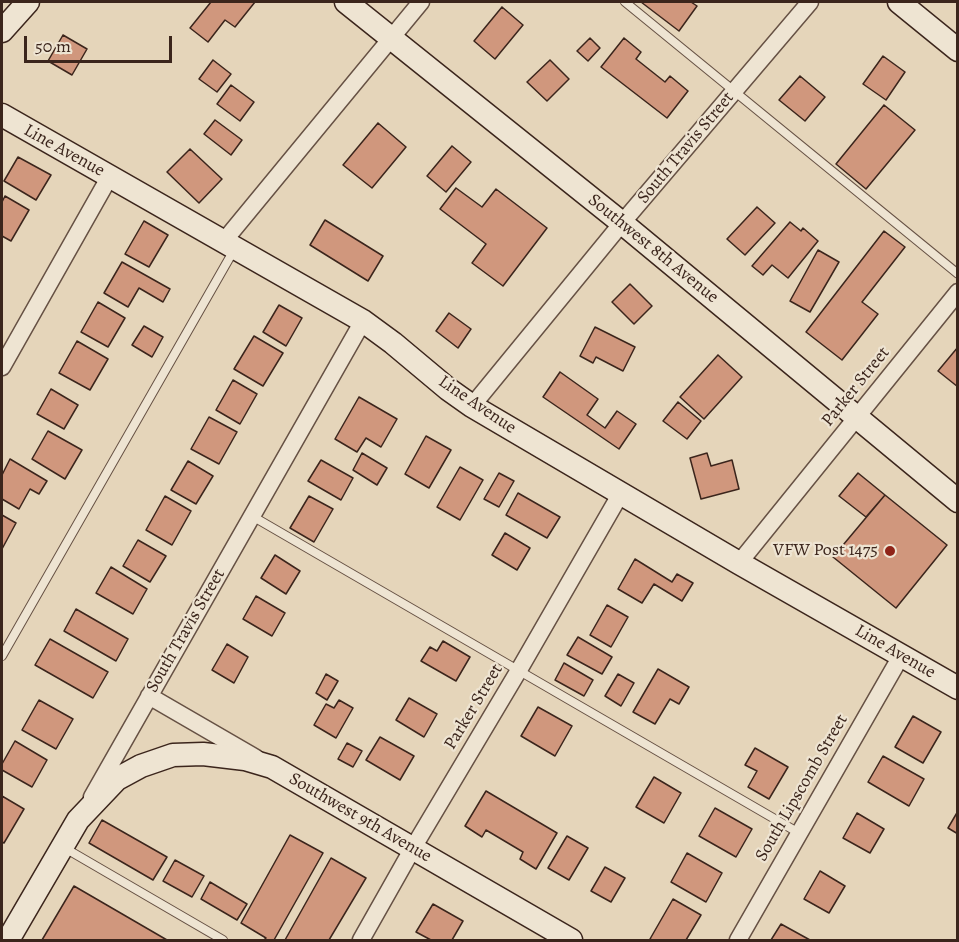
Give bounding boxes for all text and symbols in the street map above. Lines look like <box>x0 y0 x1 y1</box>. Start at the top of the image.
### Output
scale bar <box>27 24 176 62</box>
text: 50 m <box>35 34 71 58</box>
street label: South Travis Street <box>633 88 739 208</box>
street label: Line Avenue <box>20 120 108 182</box>
street label: Southwest 8th Avenue <box>583 190 723 308</box>
street label: Parker Street <box>817 343 895 431</box>
street label: Line Avenue <box>434 371 520 439</box>
place label: VFW Post 1475 <box>773 540 878 562</box>
marker: VFW Post 1475 <box>883 544 897 558</box>
street label: South Travis Street <box>142 565 230 697</box>
street label: Line Avenue <box>851 620 939 684</box>
street label: Parker Street <box>440 660 508 754</box>
street label: South Lipscomb Street <box>751 711 853 865</box>
street label: Southwest 9th Avenue <box>285 768 435 868</box>

